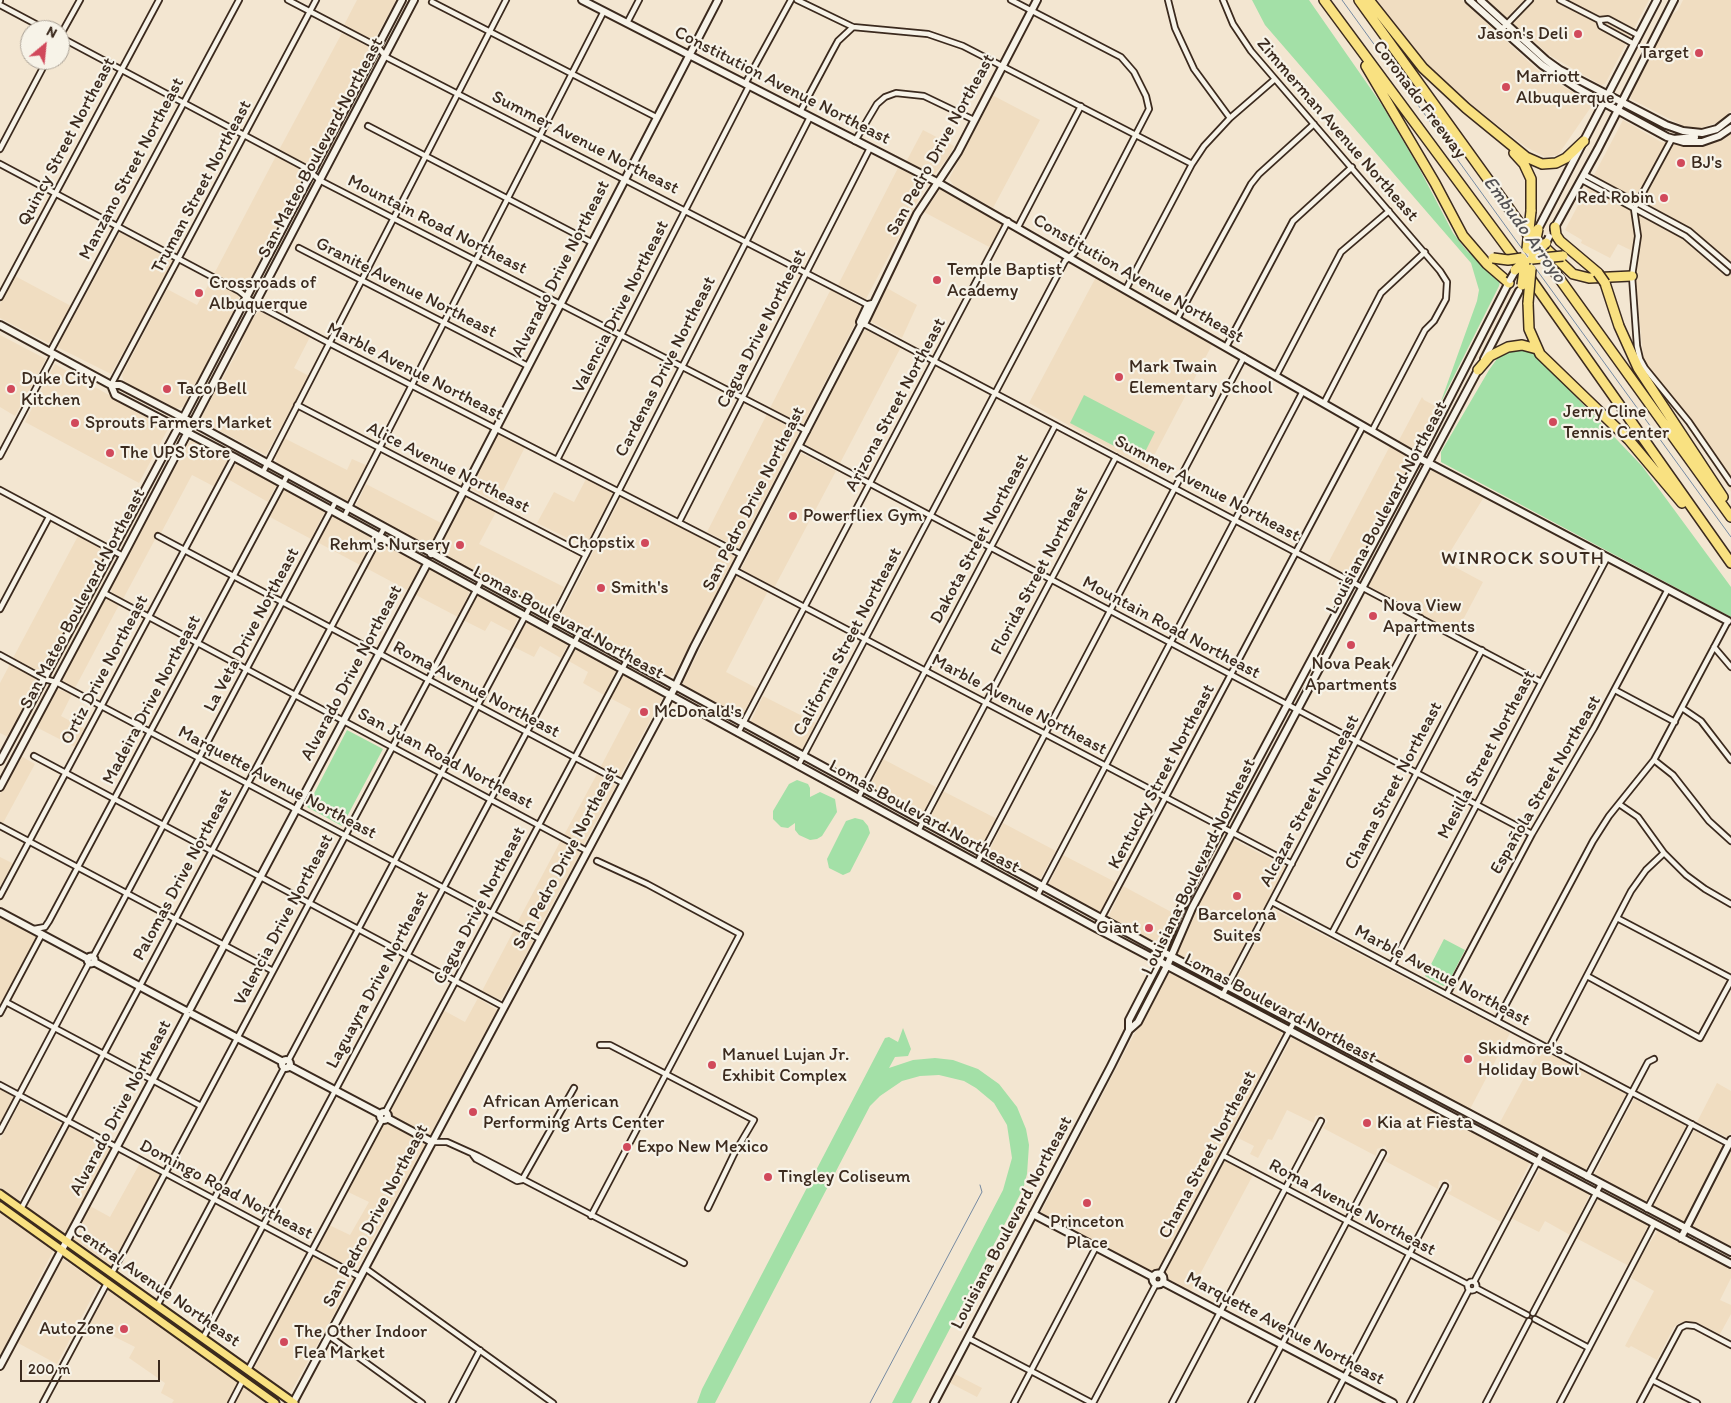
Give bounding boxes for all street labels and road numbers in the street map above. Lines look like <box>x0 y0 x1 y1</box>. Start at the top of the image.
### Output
street label: Constitution Avenue Northeast <box>670 22 894 150</box>
street label: San Mateo Boulevard Northeast <box>254 34 388 262</box>
street label: Zimmerman Avenue Northeast <box>1251 34 1423 226</box>
street label: Coronado Freeway <box>1367 37 1471 163</box>
street label: San Pedro Drive Northeast <box>882 51 1000 239</box>
street label: Quincy Street Northeast <box>13 54 121 230</box>
street label: Manzano Street Northeast <box>75 74 189 264</box>
street label: Summer Avenue Northeast <box>488 86 682 200</box>
street label: Truman Street Northeast <box>147 97 257 277</box>
street label: Mountain Road Northeast <box>344 170 530 280</box>
street label: Alvarado Drive Northeast <box>507 177 615 361</box>
street label: Constitution Avenue Northeast <box>1029 210 1247 348</box>
street label: Valencia Drive Northeast <box>568 217 674 397</box>
street label: Granite Avenue Northeast <box>312 233 500 343</box>
street label: Cagua Drive Northeast <box>713 246 811 412</box>
street label: Cardenas Drive Northeast <box>611 273 721 461</box>
street label: Arizona Street Northeast <box>841 315 951 495</box>
street label: Marble Avenue Northeast <box>323 318 507 426</box>
street label: Louisiana Boulevard Northeast <box>1322 398 1452 618</box>
street label: San Pedro Drive Northeast <box>698 403 810 595</box>
street label: Alice Avenue Northeast <box>363 418 533 518</box>
street label: Summer Avenue Northeast <box>1110 431 1304 547</box>
street label: Dakota Street Northeast <box>926 451 1034 627</box>
street label: Florida Street Northeast <box>987 483 1093 659</box>
street label: San Mateo Boulevard Northeast <box>16 485 150 713</box>
street label: La Veta Drive Northeast <box>200 544 304 716</box>
street label: California Street Northeast <box>789 544 907 740</box>
street label: Lomas Boulevard Northeast <box>469 561 667 685</box>
street label: Mountain Road Northeast <box>1078 572 1264 684</box>
street label: Alvarado Drive Northeast <box>297 582 407 764</box>
street label: Ortiz Drive Northeast <box>56 592 154 748</box>
street label: Madeira Drive Northeast <box>98 612 206 788</box>
street label: Roma Avenue Northeast <box>389 637 563 743</box>
street label: Marble Avenue Northeast <box>928 650 1110 760</box>
street label: Mesilla Street Northeast <box>1433 667 1541 843</box>
street label: Kentucky Street Northeast <box>1104 681 1220 873</box>
street label: Española Street Northeast <box>1486 692 1606 878</box>
street label: Chama Street Northeast <box>1341 698 1447 874</box>
street label: San Juan Road Northeast <box>354 704 536 814</box>
street label: Alcazar Street Northeast <box>1255 711 1365 891</box>
street label: Marquette Avenue Northeast <box>174 721 380 845</box>
street label: Lomas Boulevard Northeast <box>825 755 1023 879</box>
street label: Louisiana Boulevard Northeast <box>1137 755 1261 979</box>
street label: San Pedro Drive Northeast <box>509 763 623 953</box>
street label: Palomas Drive Northeast <box>129 785 237 965</box>
street label: Cagua Drive Northeast <box>429 823 531 989</box>
street label: Valencia Drive Northeast <box>230 831 338 1009</box>
street label: Laguayra Drive Northeast <box>322 888 434 1072</box>
street label: Marble Avenue Northeast <box>1351 921 1533 1031</box>
street label: Lomas Boulevard Northeast <box>1180 949 1380 1069</box>
street label: Alvarado Drive Northeast <box>66 1017 176 1199</box>
street label: Chama Street Northeast <box>1155 1067 1261 1243</box>
street label: Louisiana Boulevard Northeast <box>947 1113 1077 1333</box>
street label: San Pedro Drive Northeast <box>319 1121 433 1311</box>
street label: Domingo Road Northeast <box>136 1135 316 1245</box>
street label: Roma Avenue Northeast <box>1265 1155 1439 1261</box>
street label: Central Avenue Northeast <box>68 1220 244 1352</box>
street label: Marquette Avenue Northeast <box>1182 1267 1388 1391</box>

